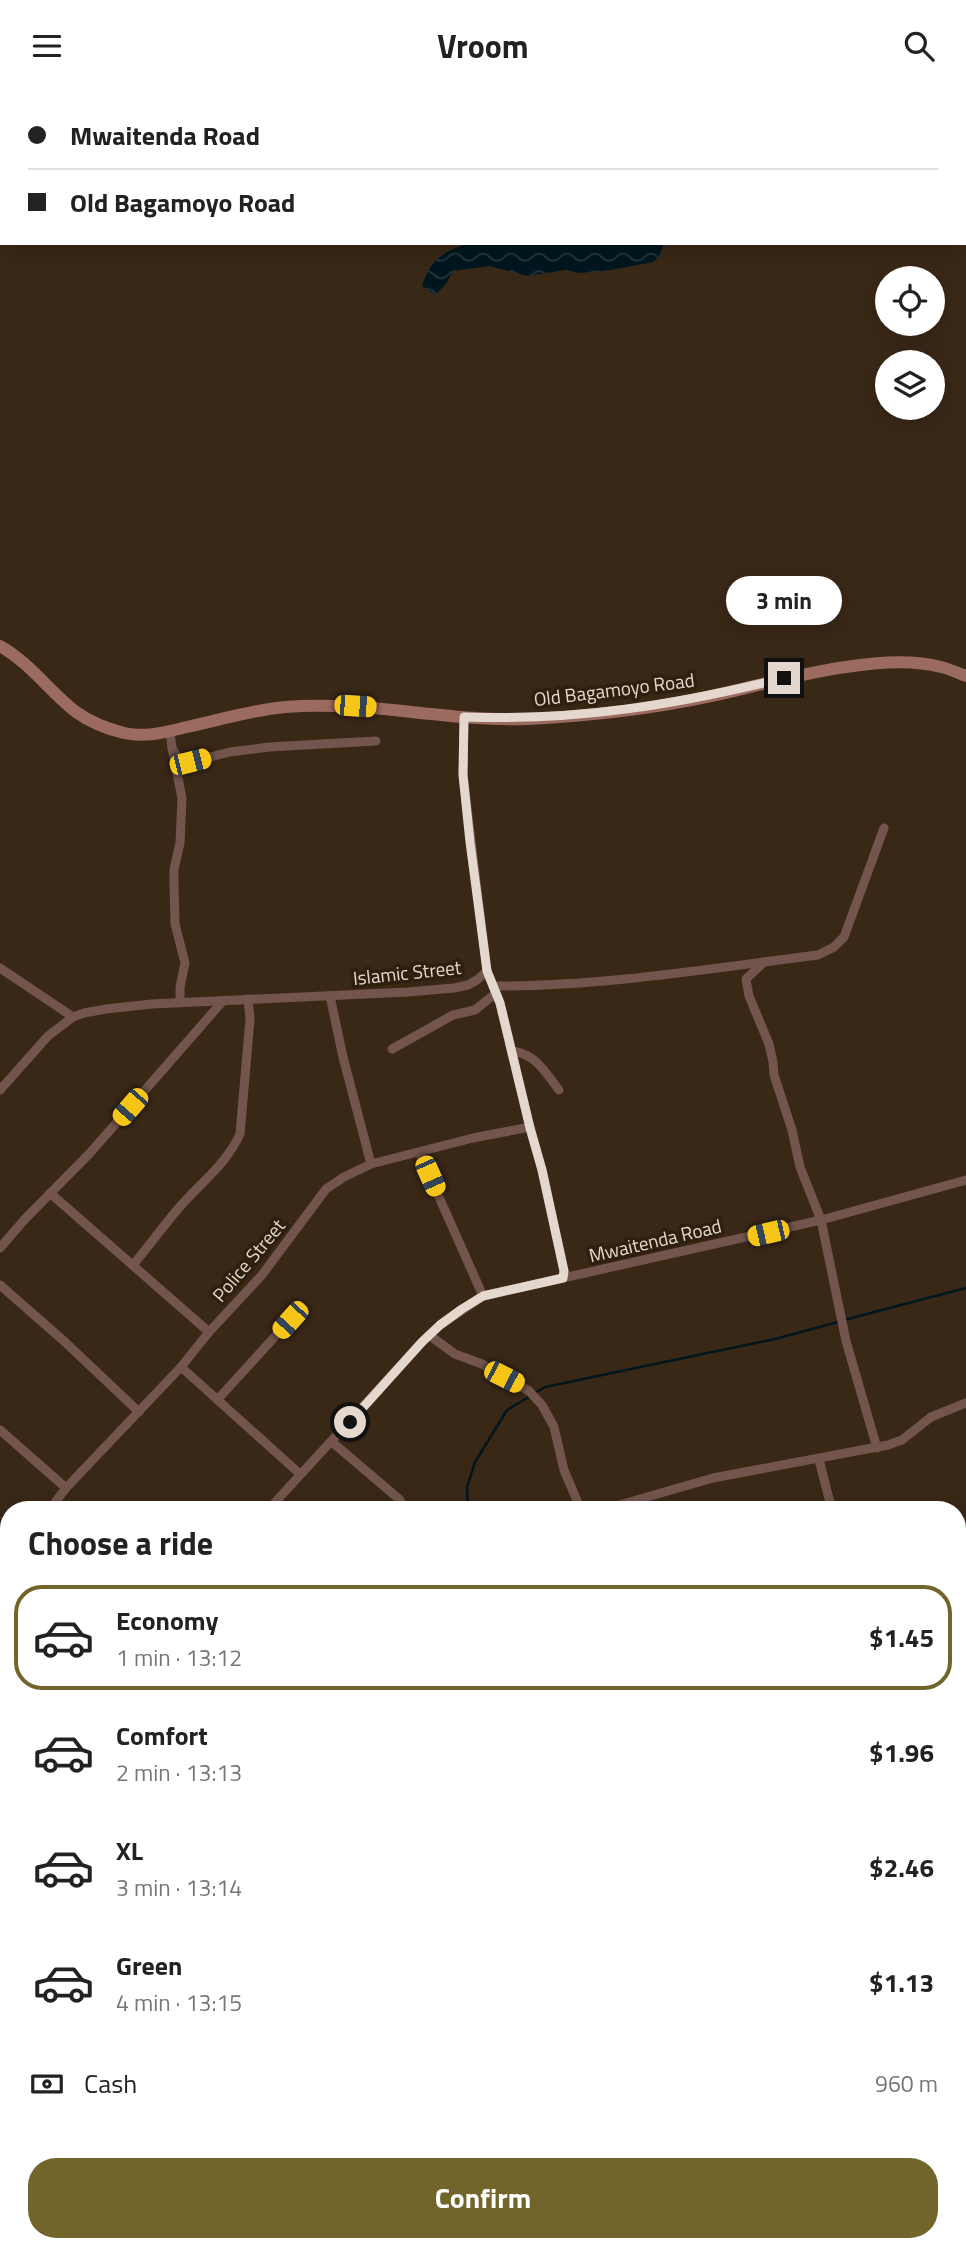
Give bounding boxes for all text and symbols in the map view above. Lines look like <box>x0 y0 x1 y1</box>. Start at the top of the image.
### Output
text: Vroom <box>437 22 529 70</box>
icon: menu <box>28 27 66 65</box>
icon: search <box>900 27 938 65</box>
text: Mwaitenda Road <box>70 116 260 155</box>
text: Old Bagamoyo Road <box>70 183 295 222</box>
map controls <box>875 266 945 420</box>
button: locate <box>875 266 945 336</box>
button: layers <box>875 350 945 420</box>
callout: 3 min <box>726 577 842 625</box>
text: 3 min <box>756 583 812 618</box>
route end <box>768 662 800 694</box>
street label: Old Bagamoyo Road <box>532 665 696 713</box>
car <box>334 694 377 718</box>
car <box>168 747 213 777</box>
street label: Islamic Street <box>351 952 463 992</box>
car <box>109 1084 152 1130</box>
car <box>412 1153 449 1199</box>
street label: Mwaitenda Road <box>586 1211 724 1269</box>
street label: Police Street <box>205 1212 292 1308</box>
car <box>746 1218 791 1248</box>
car <box>269 1297 312 1343</box>
car <box>481 1358 528 1396</box>
route start <box>334 1406 366 1438</box>
text: Choose a ride <box>28 1519 213 1567</box>
text: Economy <box>116 1601 218 1640</box>
icon: car <box>32 1606 95 1669</box>
text: $1.45 <box>869 1618 934 1657</box>
text: 1 min · 13:12 <box>116 1640 242 1675</box>
text: Comfort <box>116 1716 208 1755</box>
icon: car <box>32 1721 95 1784</box>
text: $1.96 <box>869 1733 934 1772</box>
text: 2 min · 13:13 <box>116 1755 242 1790</box>
text: XL <box>116 1831 143 1870</box>
icon: car <box>32 1836 95 1899</box>
text: $2.46 <box>869 1848 934 1887</box>
text: 3 min · 13:14 <box>116 1870 242 1905</box>
text: Green <box>116 1946 182 1985</box>
icon: car <box>32 1951 95 2014</box>
text: $1.13 <box>869 1963 934 2002</box>
text: 4 min · 13:15 <box>116 1985 242 2020</box>
text: Cash <box>84 2064 137 2103</box>
icon: cash <box>28 2065 66 2103</box>
text: 960 m <box>875 2066 938 2101</box>
button: Confirm <box>28 2158 938 2238</box>

